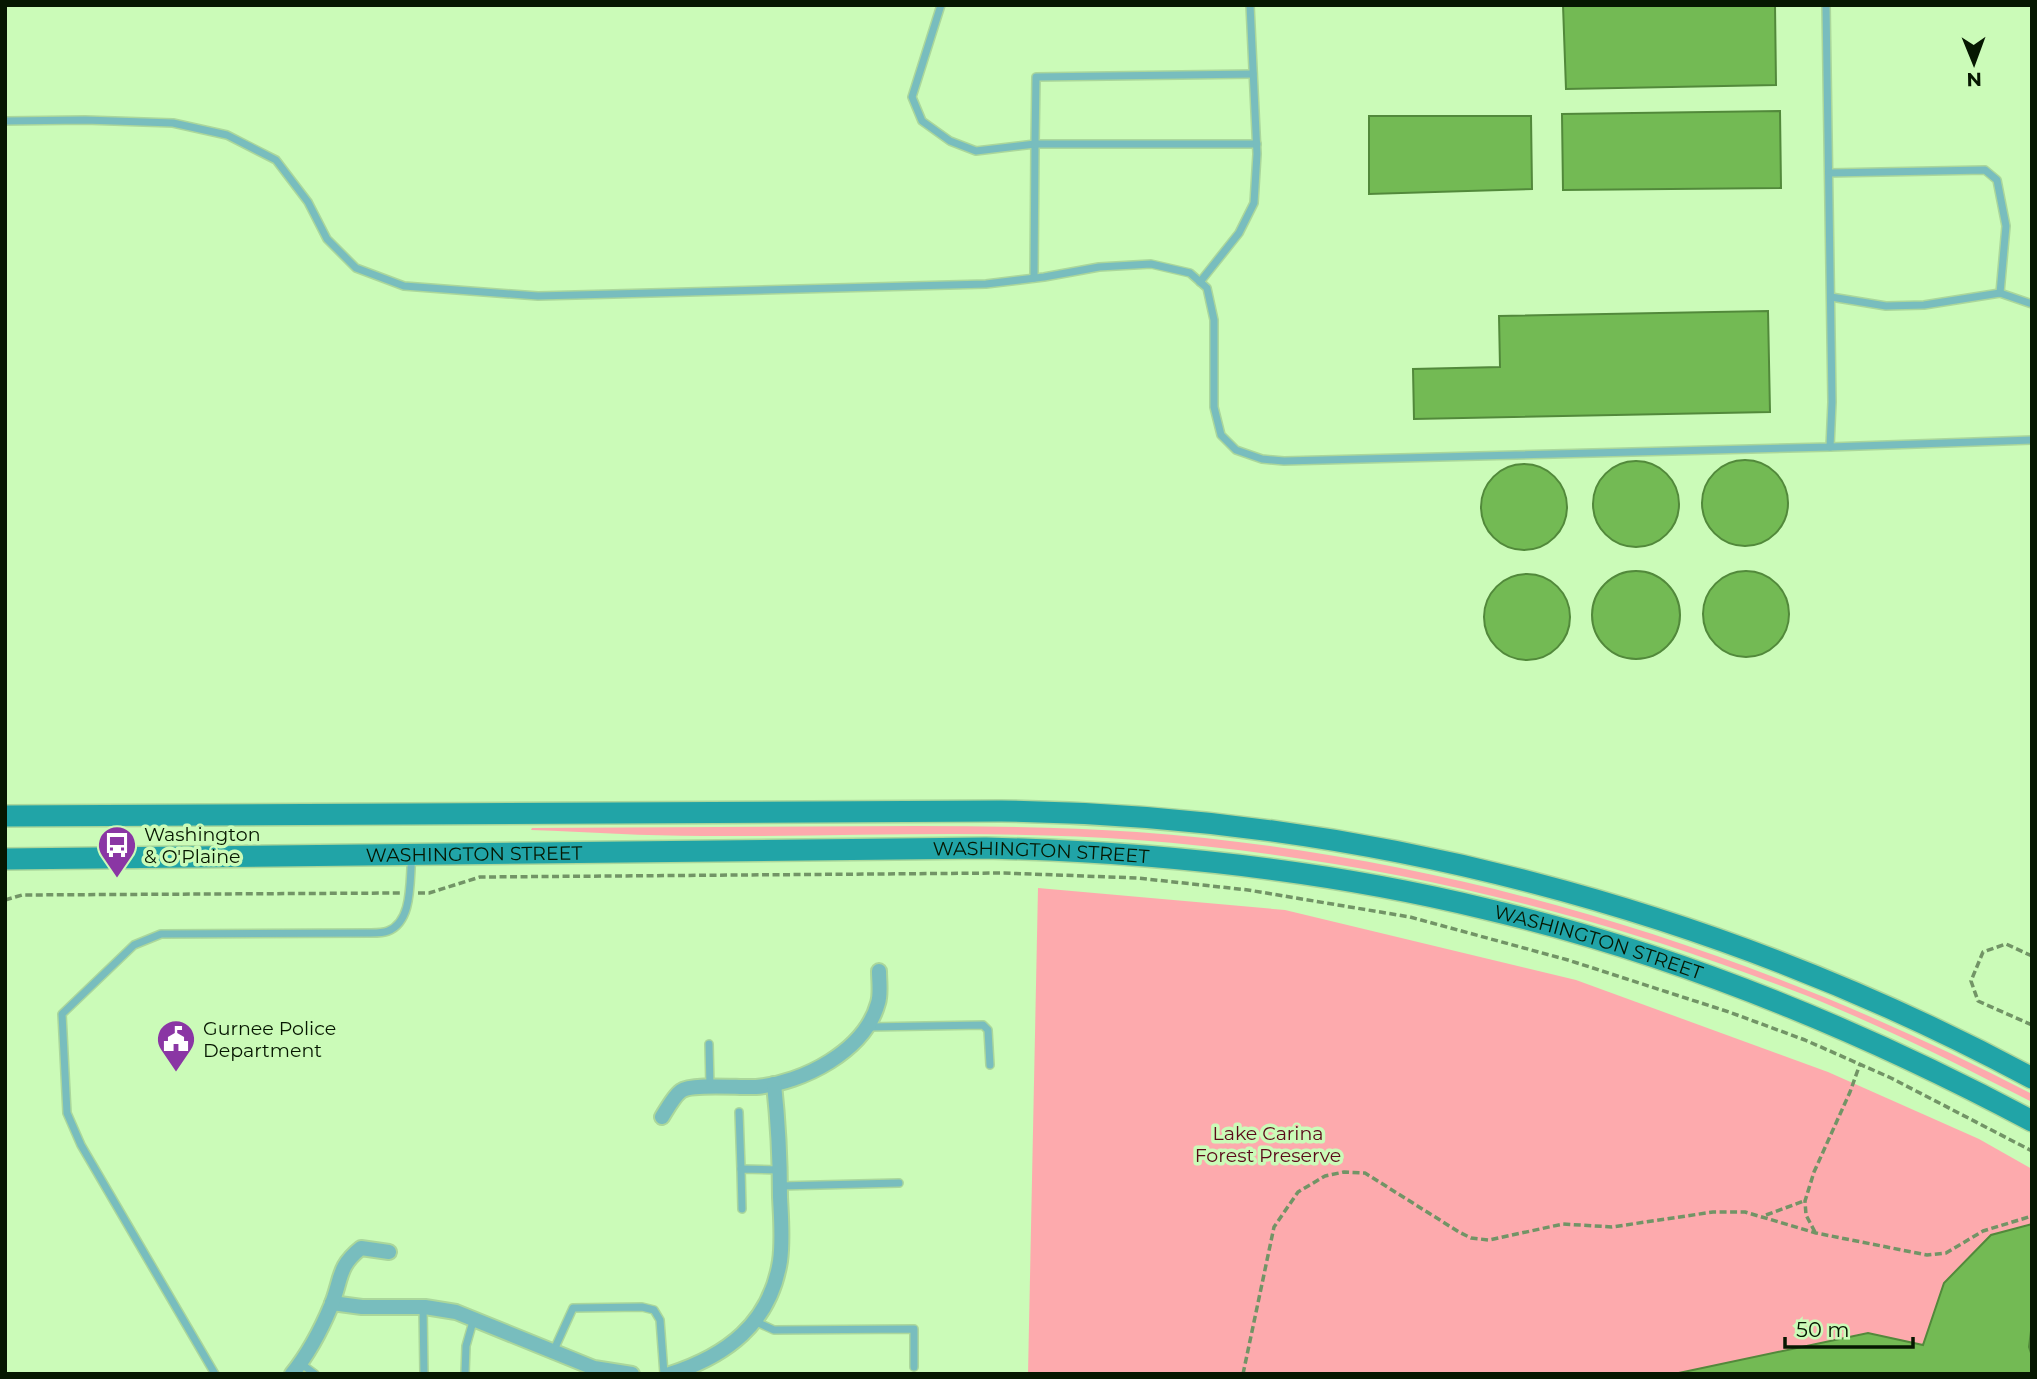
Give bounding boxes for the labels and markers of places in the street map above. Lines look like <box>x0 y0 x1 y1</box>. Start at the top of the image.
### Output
place label: Washington & O'Plaine <box>144 823 260 868</box>
bus stop icon: Washington & O'Plaine <box>96 824 138 879</box>
place label: Gurnee Police Department <box>203 1017 336 1062</box>
public building icon: Gurnee Police Department <box>155 1018 197 1073</box>

